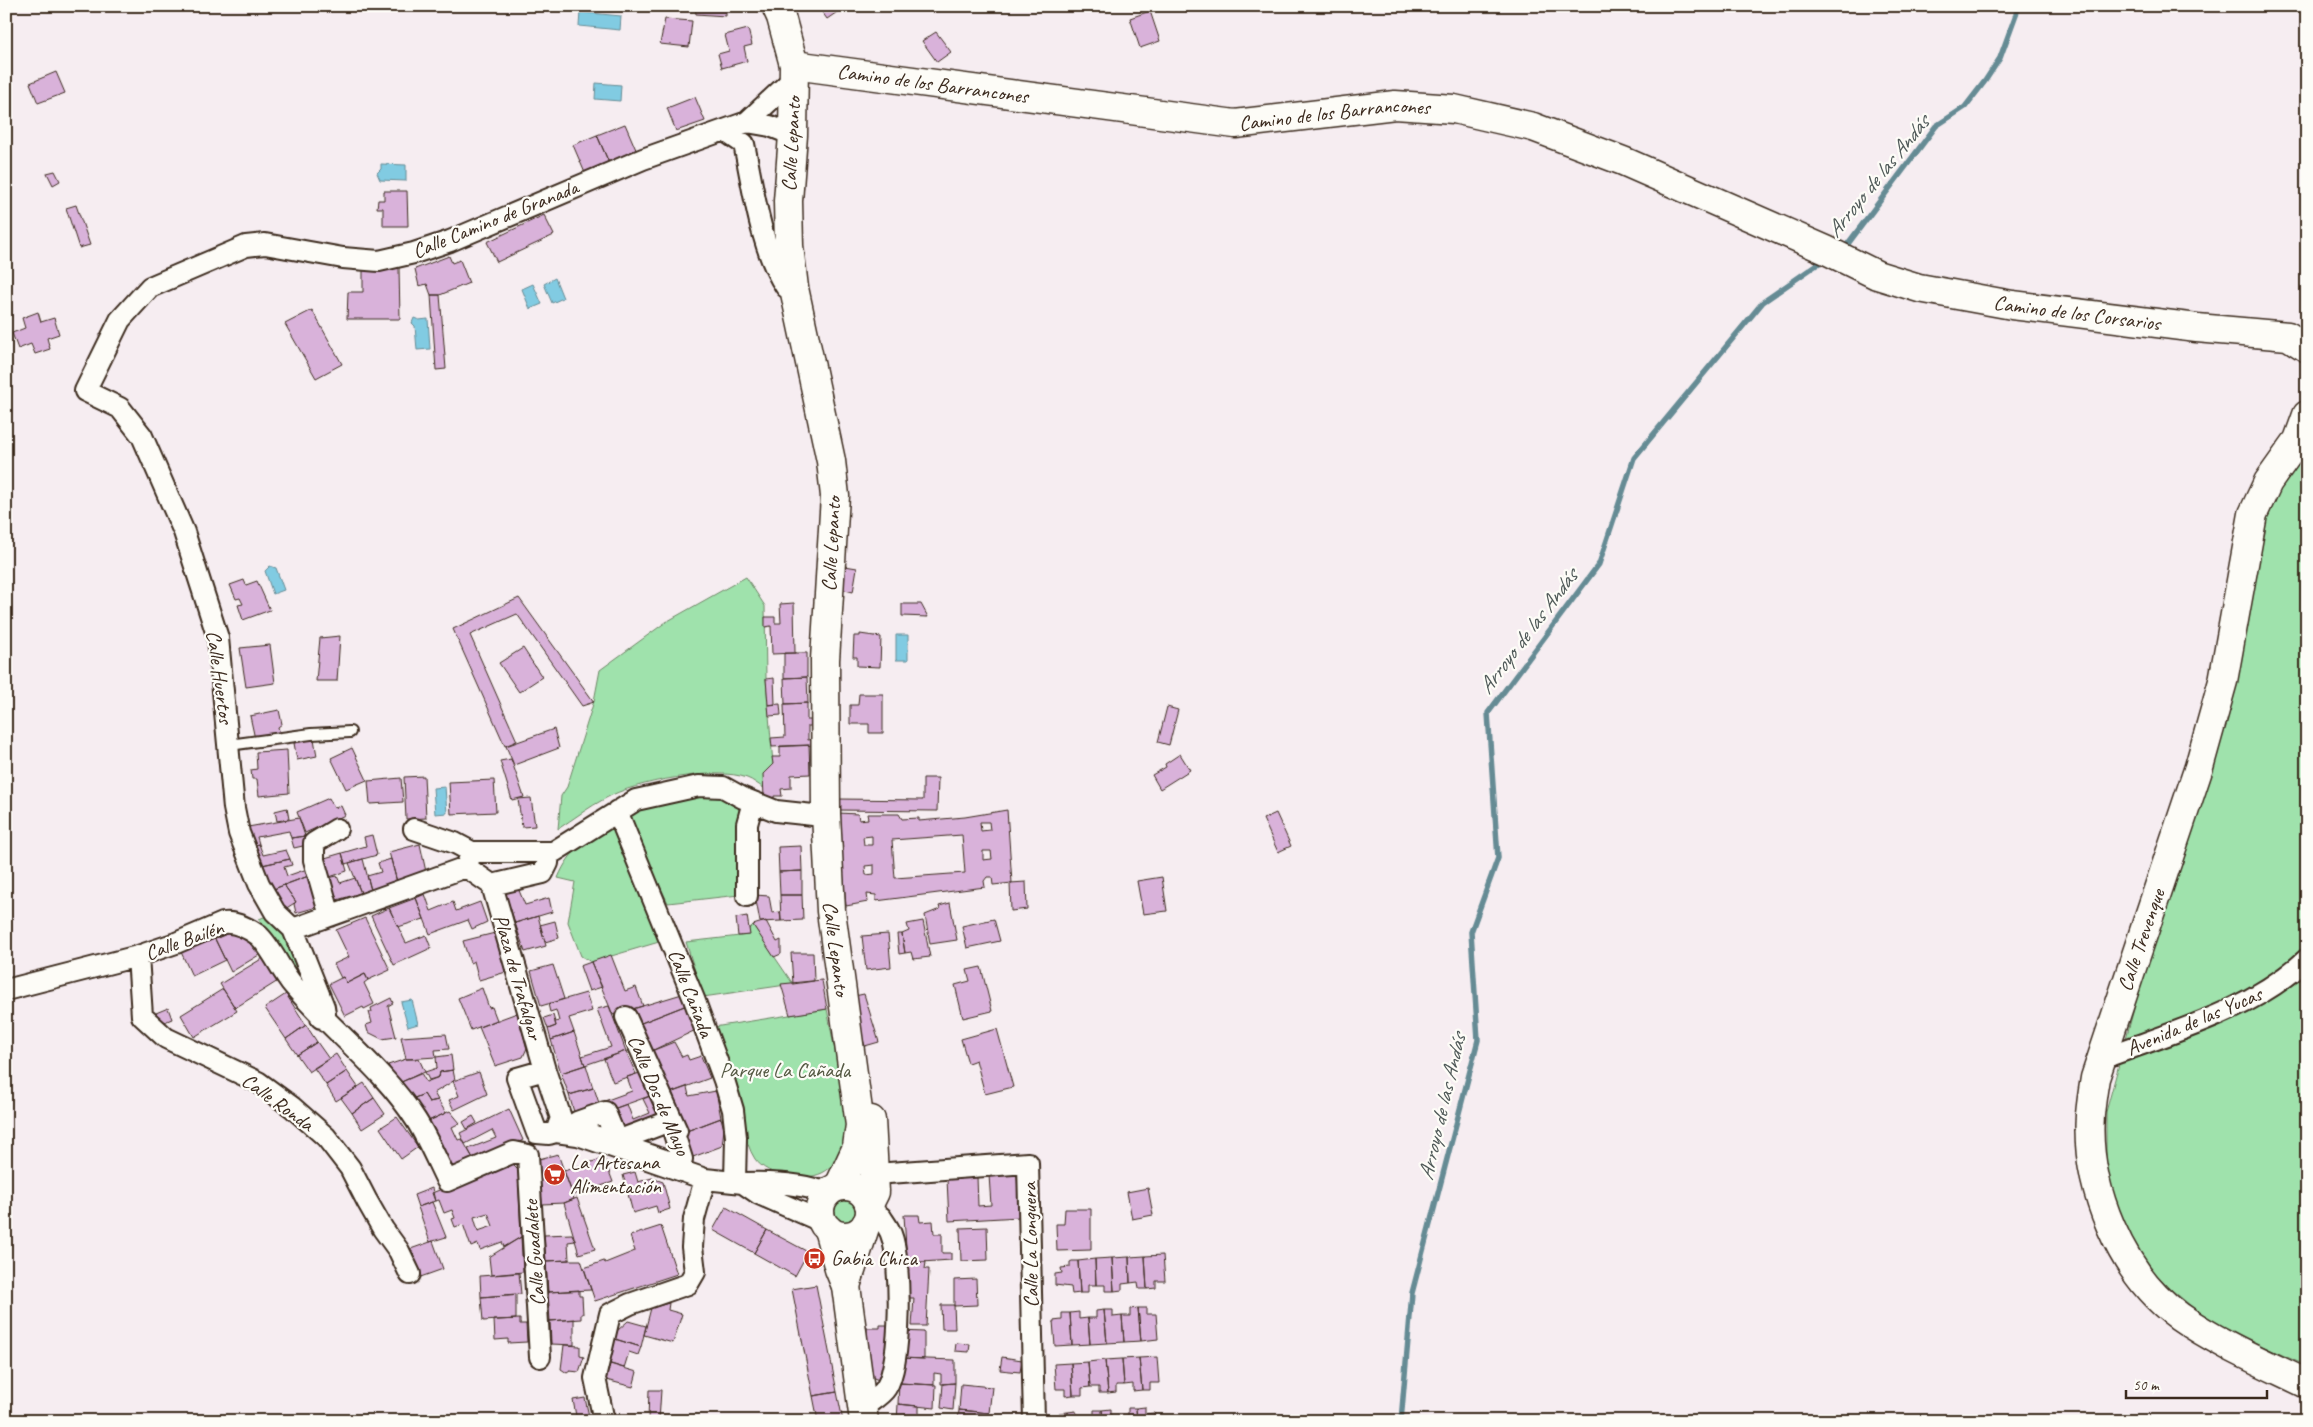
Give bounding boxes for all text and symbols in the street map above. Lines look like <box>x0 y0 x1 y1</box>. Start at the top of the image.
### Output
street label: Camino de los Barrancones <box>836 58 1032 109</box>
street label: Camino de los Barrancones <box>1237 92 1433 136</box>
street label: Calle Lepanto <box>776 93 807 192</box>
water label: Arroyo de las Andás <box>1820 107 1938 243</box>
street label: Calle Camino de Granada <box>408 173 584 264</box>
street label: Camino de los Corsarios <box>1992 289 2164 337</box>
street label: Calle Lepanto <box>816 493 847 592</box>
water label: Arroyo de las Andás <box>1472 560 1586 699</box>
street label: Calle Huertos <box>201 629 240 727</box>
street label: Calle Trevenque <box>2111 884 2171 995</box>
street label: Calle Lepanto <box>818 901 856 1000</box>
street label: Plaza de Trafalgar <box>488 911 549 1044</box>
street label: Calle Bailén <box>141 914 227 966</box>
street label: Calle Cañada <box>662 945 720 1042</box>
street label: Avenida de las Yucas <box>2122 980 2267 1061</box>
water label: Arroyo de las Andás <box>1412 1027 1473 1183</box>
street label: Calle Dos de Mayo <box>622 1031 697 1161</box>
park label: Parque La Cañada <box>720 1057 852 1083</box>
street label: Calle Ronda <box>237 1067 321 1138</box>
place label: La Artesana Alimentación <box>570 1149 661 1199</box>
supermarket icon: La Artesana Alimentación <box>542 1162 566 1186</box>
street label: Calle La Longuera <box>1016 1180 1044 1308</box>
street label: Calle Guadalete <box>517 1197 551 1307</box>
place label: Gabia Chica <box>831 1245 919 1271</box>
bus stop icon: Gabia Chica <box>803 1246 827 1270</box>
scale bar <box>2126 1367 2267 1399</box>
text: 50 m <box>2133 1376 2160 1395</box>

